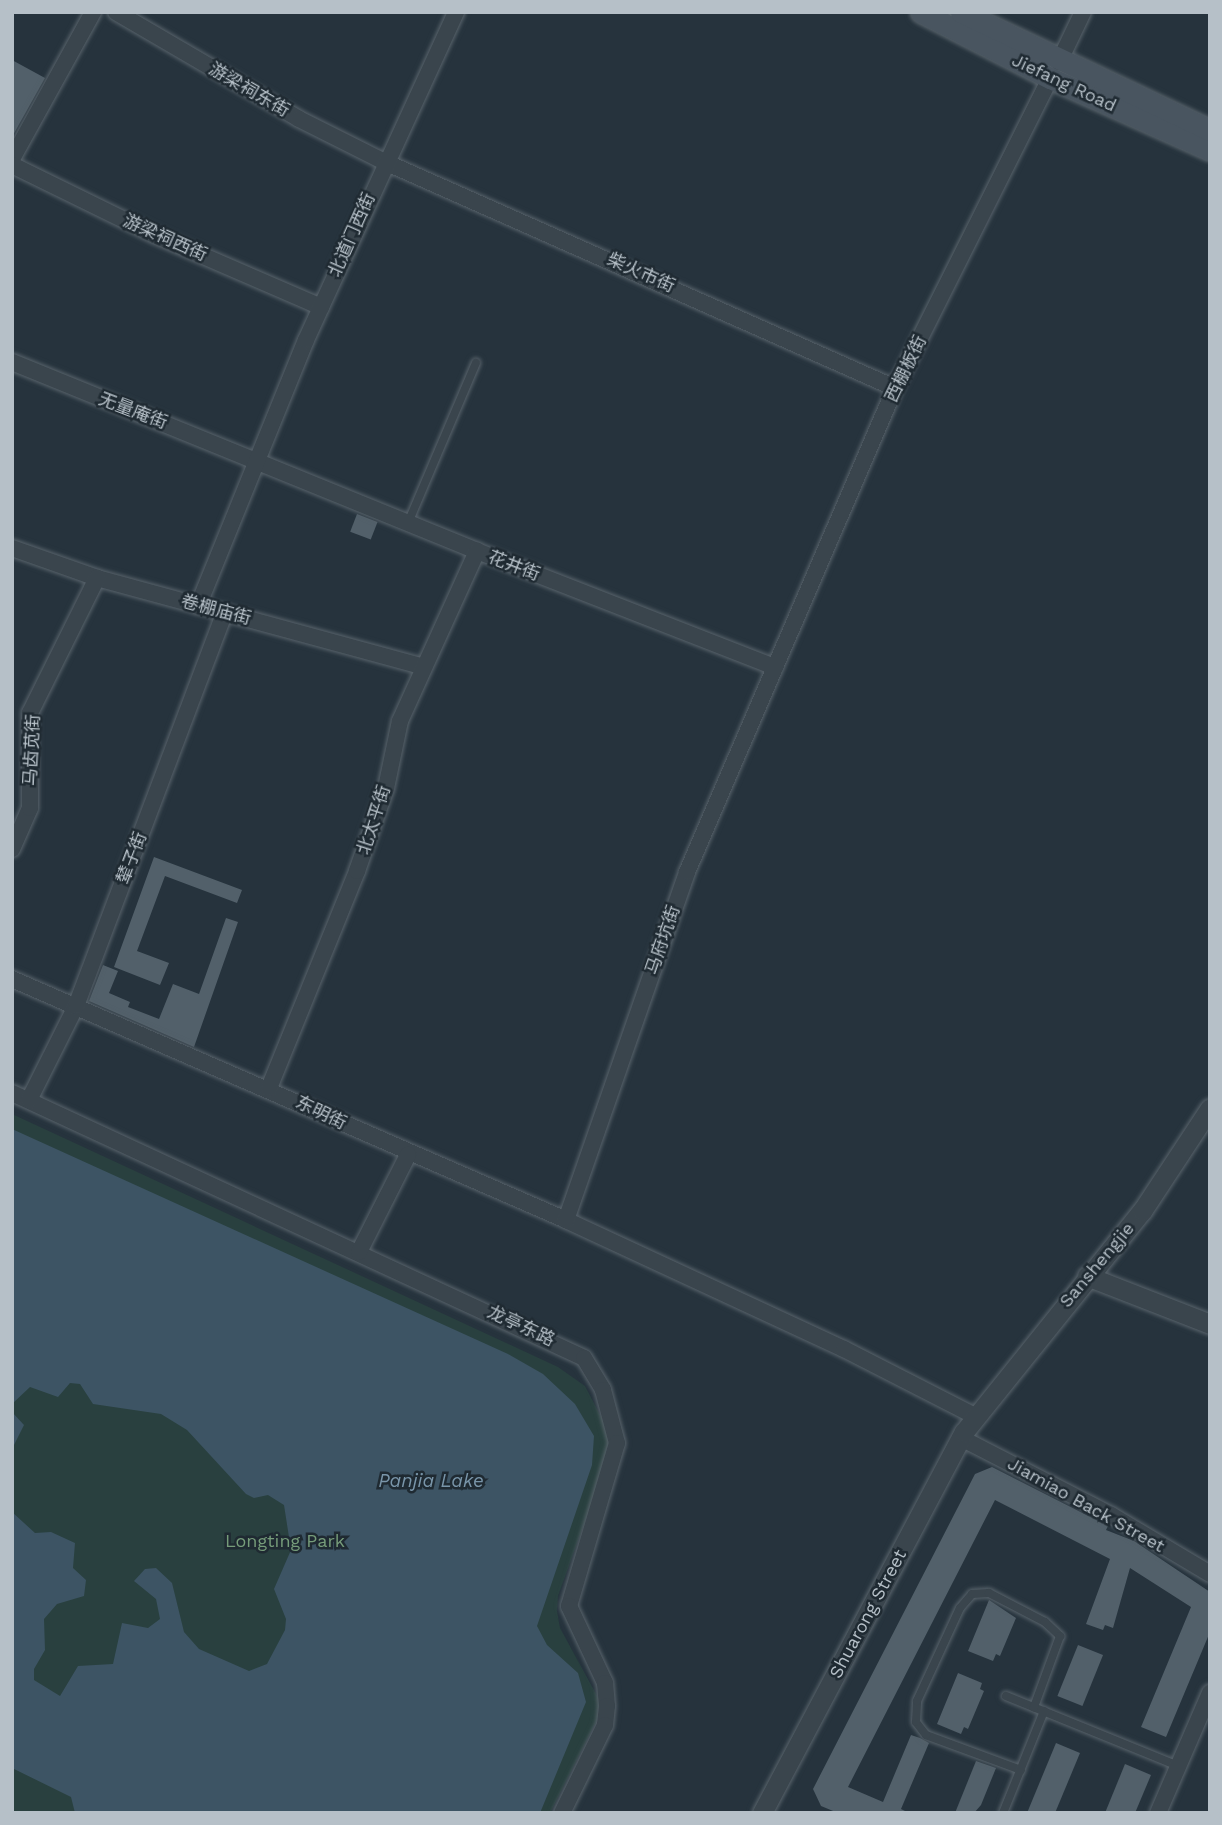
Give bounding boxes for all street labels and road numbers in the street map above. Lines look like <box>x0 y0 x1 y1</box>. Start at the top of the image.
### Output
street label: Jiefang Road <box>1008 49 1120 117</box>
street label: 游梁祠东街 <box>205 58 293 122</box>
street label: 北道门西街 <box>324 189 380 281</box>
street label: 游梁祠西街 <box>119 210 211 266</box>
street label: 柴火市街 <box>604 248 678 298</box>
street label: 西棚板街 <box>881 332 931 406</box>
street label: 无量庵街 <box>96 388 170 434</box>
street label: 花井街 <box>485 546 543 586</box>
street label: 卷棚庙街 <box>178 590 254 630</box>
street label: 马齿苋街 <box>19 713 45 787</box>
street label: 北太平街 <box>353 782 395 858</box>
street label: 辇子街 <box>112 829 152 887</box>
street label: 马府坑街 <box>641 902 685 978</box>
street label: 东明街 <box>292 1091 350 1135</box>
street label: Sanshengjie <box>1055 1218 1139 1312</box>
street label: 龙亭东路 <box>484 1301 558 1351</box>
street label: Jiamiao Back Street <box>1003 1453 1169 1557</box>
street label: Shuarong Street <box>825 1546 911 1682</box>

